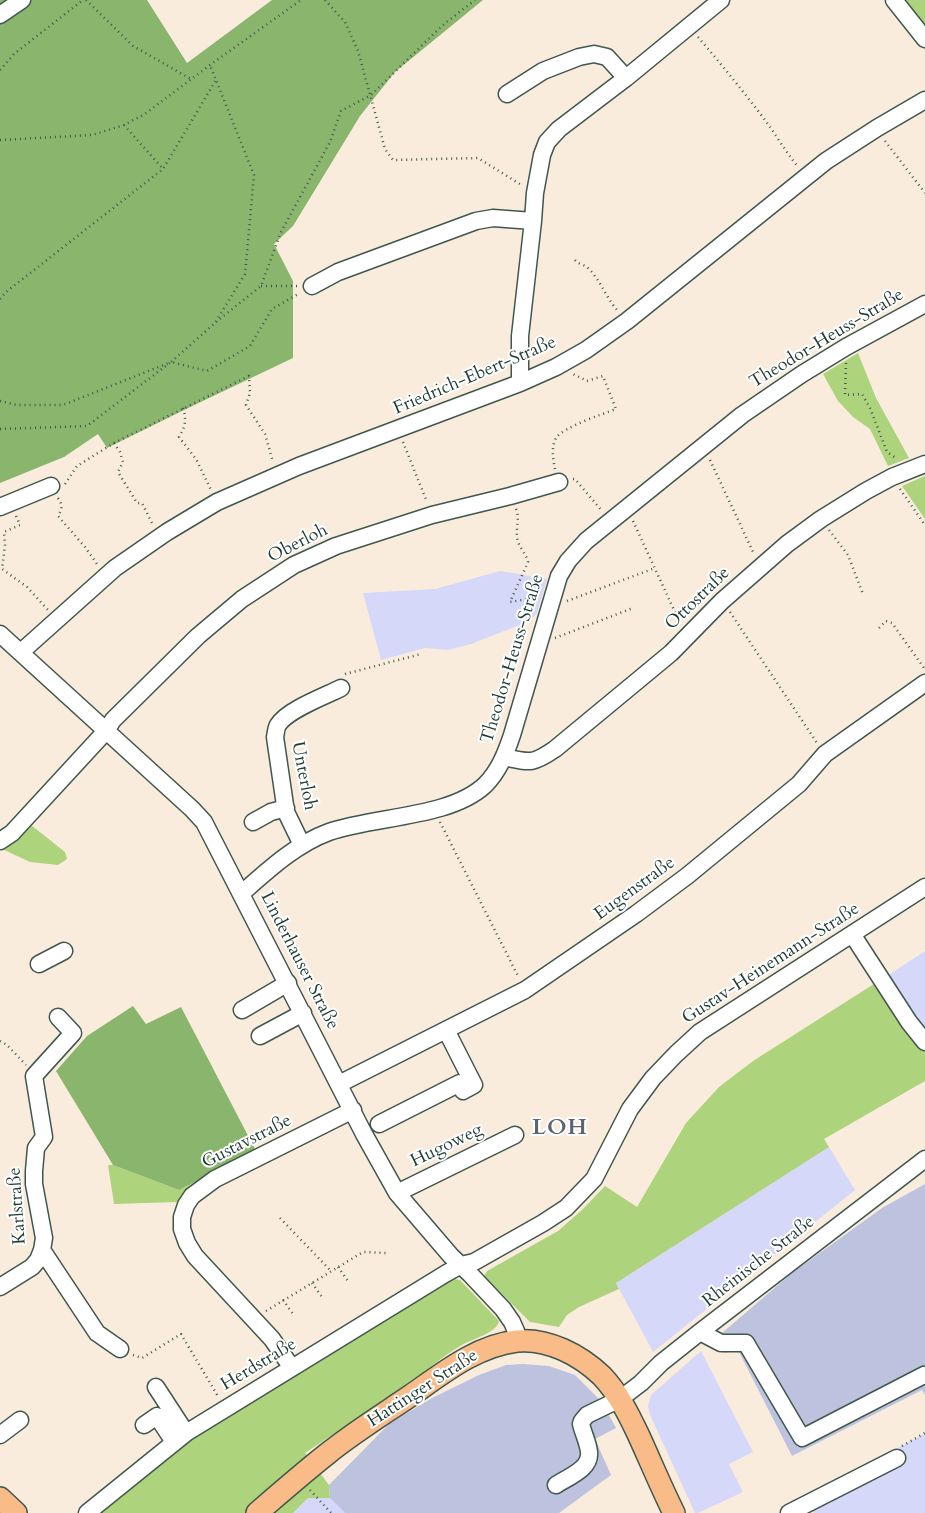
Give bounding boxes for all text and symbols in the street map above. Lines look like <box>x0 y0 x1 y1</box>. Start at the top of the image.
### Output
street label: Theodor-Heuss-Straße <box>746 284 908 394</box>
street label: Friedrich-Ebert-Straße <box>390 332 560 420</box>
street label: Oberloh <box>265 520 331 568</box>
street label: Ottostraße <box>661 563 735 635</box>
street label: Theodor-Heuss-Straße <box>477 572 549 746</box>
street label: Unterloh <box>286 740 320 812</box>
street label: Eugenstraße <box>590 853 680 925</box>
street label: Linderhauser Straße <box>255 889 343 1033</box>
street label: Gustav-Heinemann-Straße <box>678 899 864 1029</box>
street label: Gustavstraße <box>199 1110 295 1174</box>
district label: LOH <box>532 1116 588 1142</box>
street label: Hugoweg <box>407 1119 487 1173</box>
street label: Karlstraße <box>5 1167 31 1245</box>
street label: Rheinische Straße <box>699 1212 819 1312</box>
street label: Herdstraße <box>217 1334 301 1396</box>
street label: Hattinger Straße <box>364 1345 482 1433</box>

